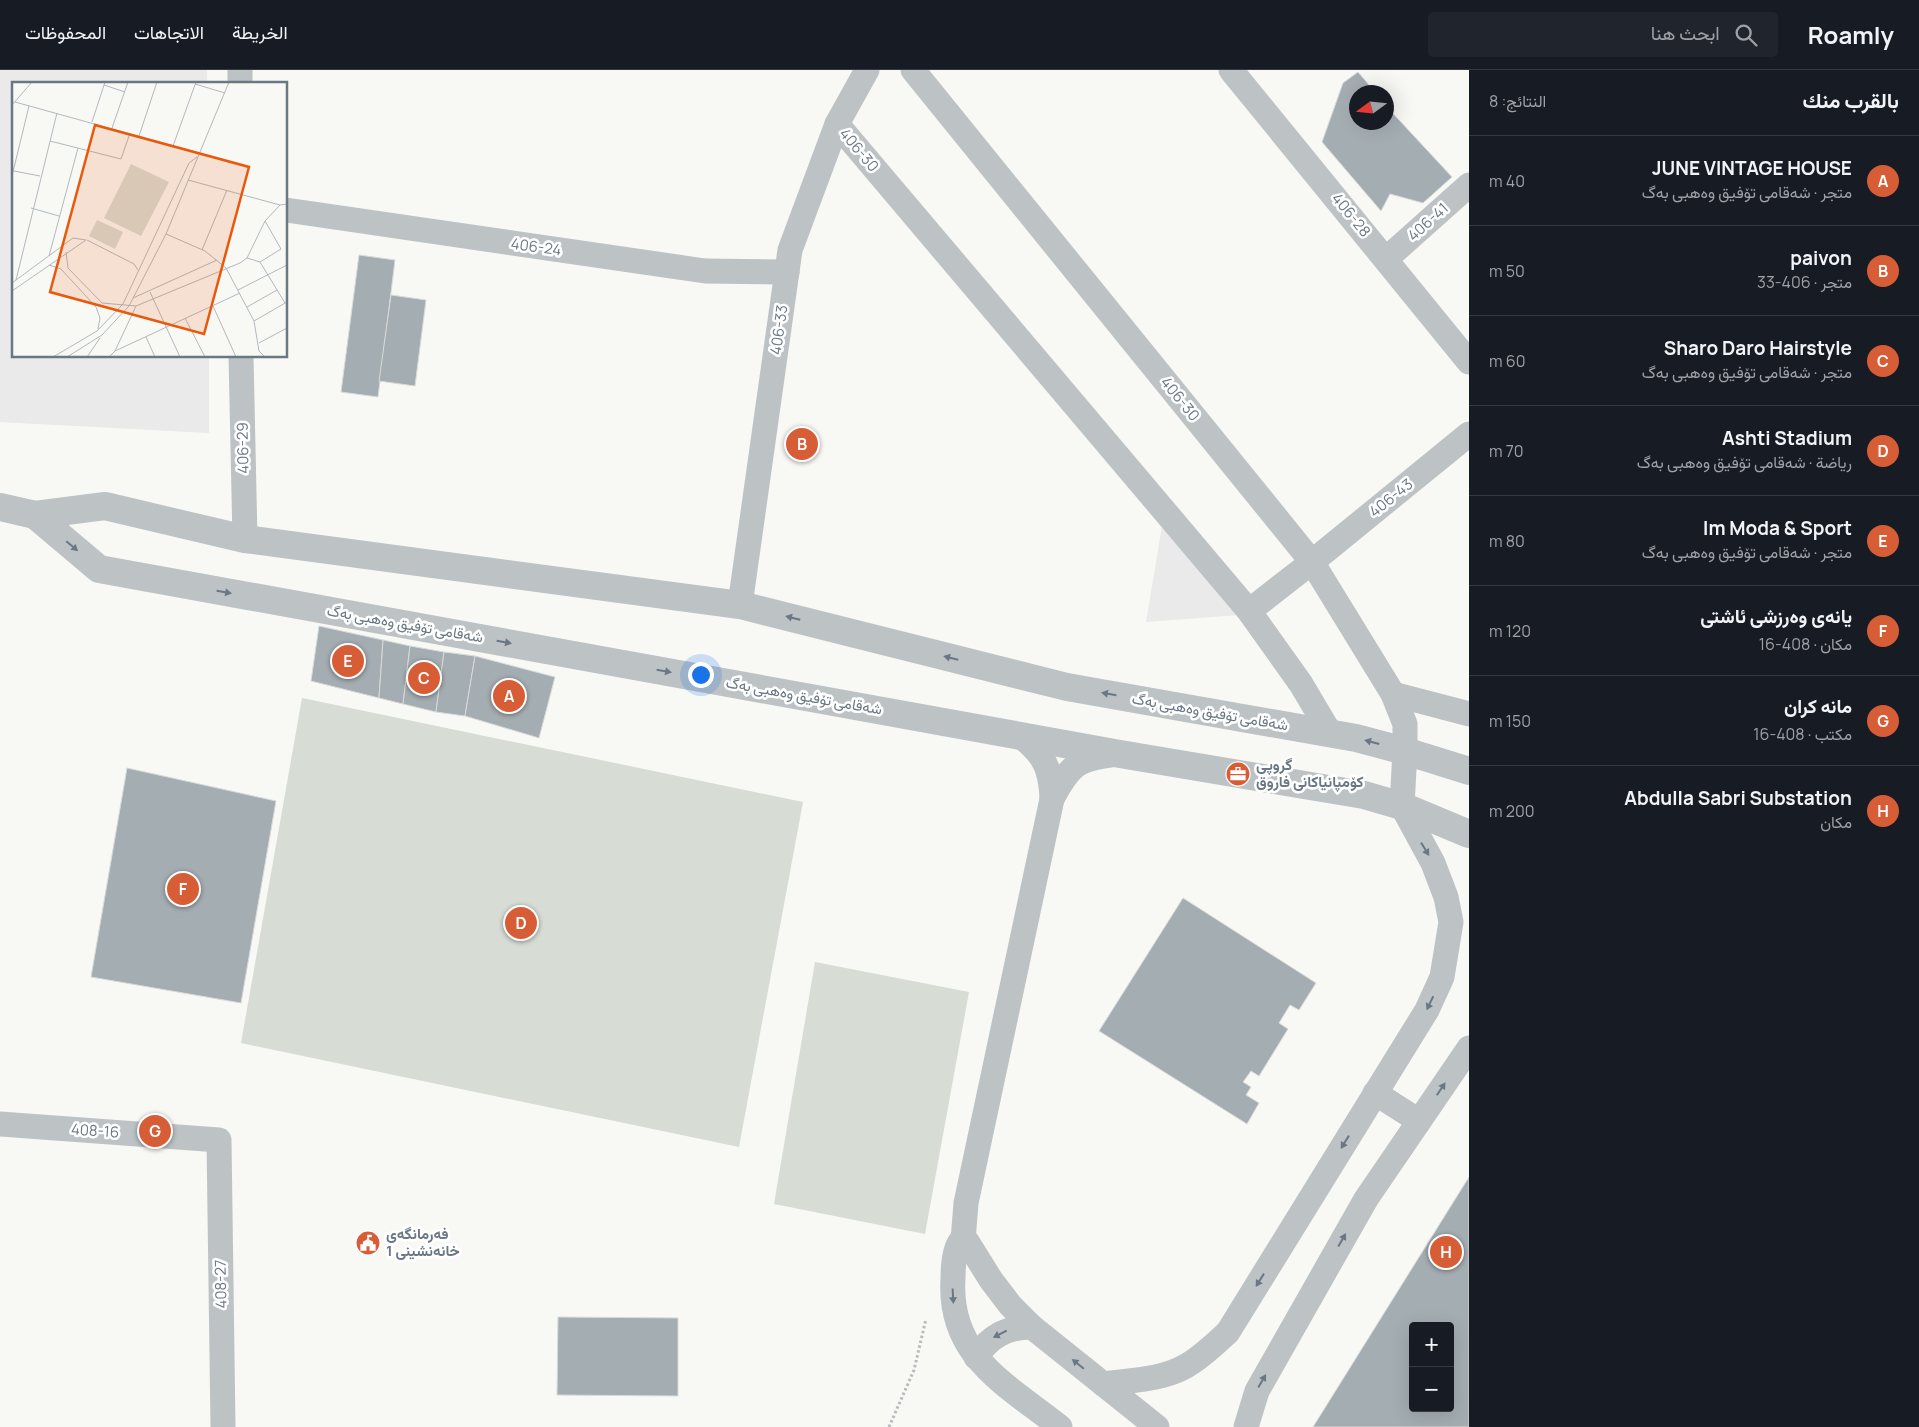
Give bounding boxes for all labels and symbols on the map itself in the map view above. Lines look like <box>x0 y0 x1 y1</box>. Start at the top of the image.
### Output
inset map <box>12 82 288 358</box>
north arrow <box>1349 85 1394 130</box>
street label: 406-30 <box>835 123 884 176</box>
street label: 406-28 <box>1327 188 1376 241</box>
street label: 406-41 <box>1403 198 1453 246</box>
street label: 406-24 <box>510 233 563 260</box>
street label: 406-33 <box>765 304 792 356</box>
street label: 406-30 <box>1156 372 1205 425</box>
street label: 406-29 <box>232 422 253 474</box>
pin: B <box>786 425 818 463</box>
street label: 406-43 <box>1364 473 1417 522</box>
one-way arrow <box>65 541 78 552</box>
one-way arrow <box>216 588 232 596</box>
street label: شەقامی تۆفیق وەهبی بەگ <box>325 599 485 648</box>
one-way arrow <box>786 614 801 622</box>
one-way arrow <box>497 639 513 647</box>
pin: E <box>332 642 364 680</box>
one-way arrow <box>943 654 958 662</box>
pin: C <box>408 659 440 697</box>
your location <box>688 662 714 688</box>
one-way arrow <box>657 667 672 675</box>
street label: شەقامی تۆفیق وەهبی بەگ <box>724 671 884 720</box>
pin: A <box>493 677 525 715</box>
street label: شەقامی تۆفیق وەهبی بەگ <box>1130 687 1290 736</box>
one-way arrow <box>1101 690 1117 698</box>
one-way arrow <box>1365 738 1380 746</box>
place label: گروپی کۆمپانیاکانی فاروق <box>1256 754 1364 792</box>
office icon: گروپی کۆمپانیاکانی فاروق <box>1225 761 1251 787</box>
one-way arrow <box>1420 843 1429 856</box>
pin: F <box>167 870 199 908</box>
pin: D <box>505 904 537 942</box>
one-way arrow <box>1426 996 1434 1010</box>
one-way arrow <box>1436 1083 1446 1096</box>
pin: G <box>139 1112 171 1150</box>
street label: 408-16 <box>70 1118 120 1143</box>
one-way arrow <box>1341 1135 1350 1148</box>
place label: فەرمانگەی خانەنشینی 1 <box>386 1223 460 1261</box>
public building icon: فەرمانگەی خانەنشینی 1 <box>355 1230 381 1256</box>
one-way arrow <box>1338 1233 1347 1247</box>
pin: H <box>1430 1233 1462 1271</box>
street label: 408-27 <box>210 1259 231 1309</box>
one-way arrow <box>1255 1274 1264 1287</box>
one-way arrow <box>949 1288 957 1304</box>
one-way arrow <box>992 1330 1007 1338</box>
one-way arrow <box>1072 1358 1085 1369</box>
one-way arrow <box>1258 1374 1266 1389</box>

